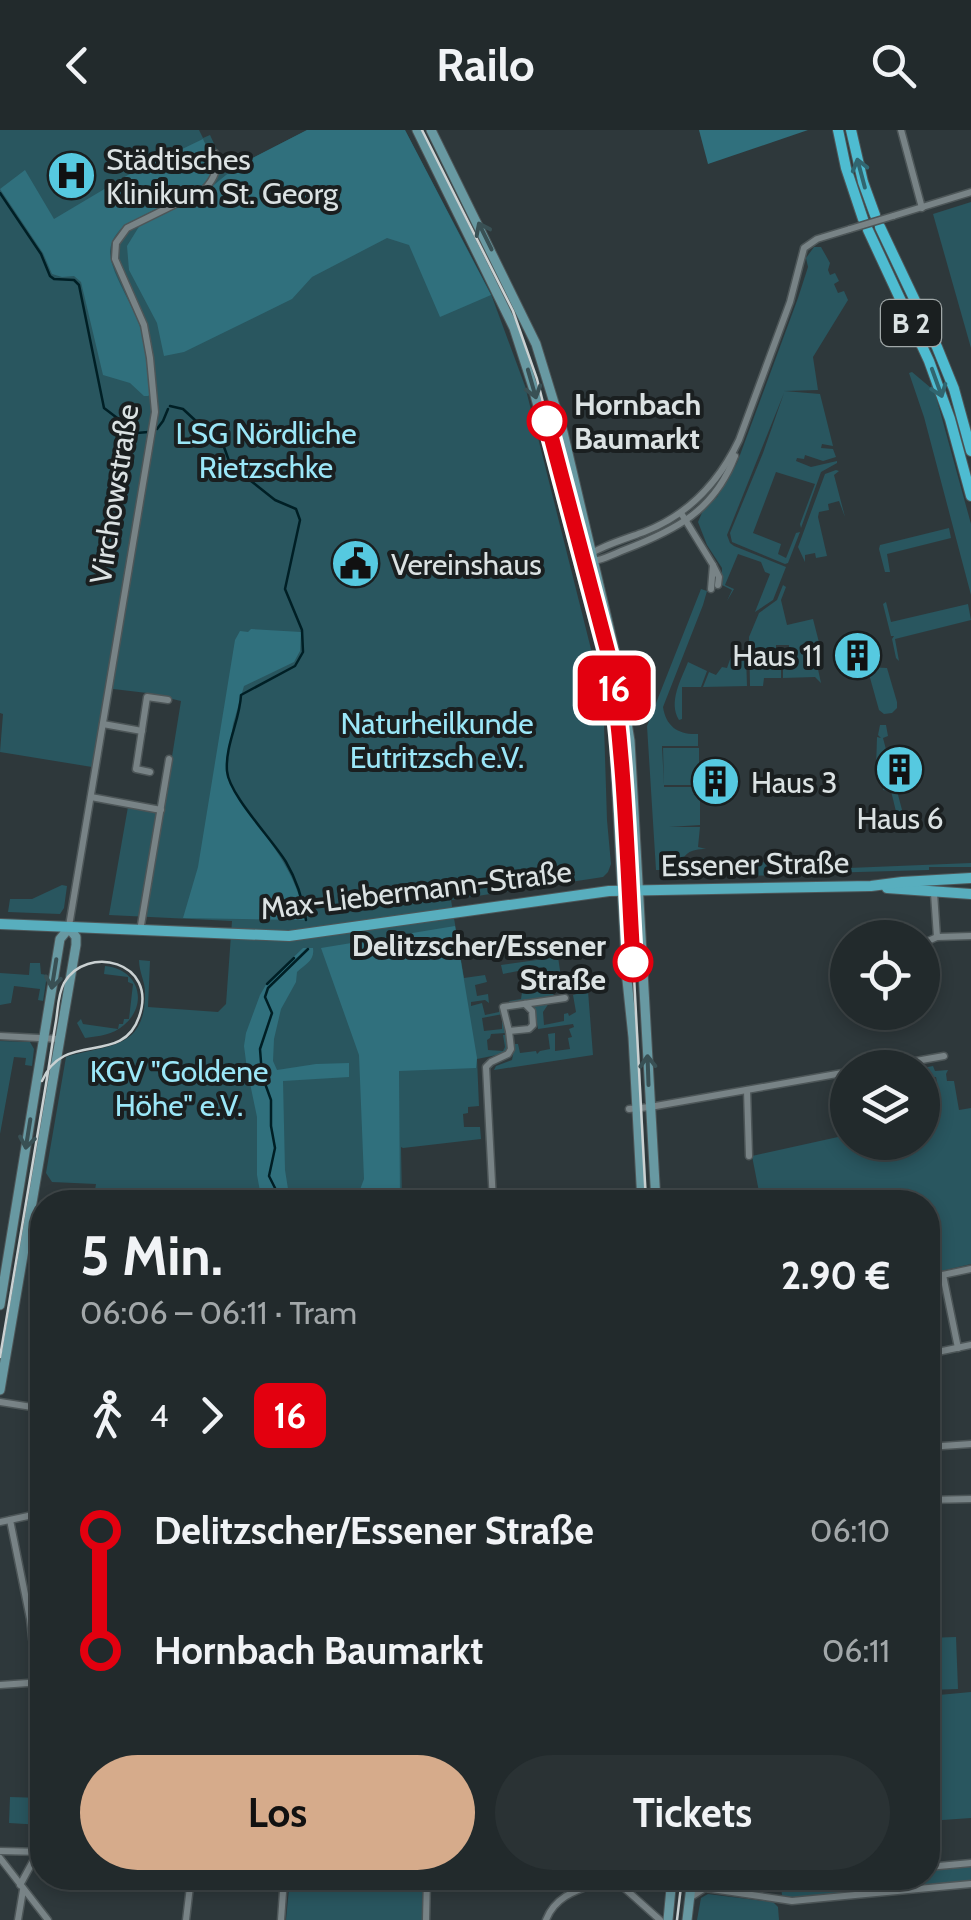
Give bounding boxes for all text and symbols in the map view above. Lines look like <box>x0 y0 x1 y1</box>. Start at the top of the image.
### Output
icon: back <box>50 38 105 93</box>
text: Railo <box>436 38 535 92</box>
icon: search <box>866 38 921 93</box>
place label: Städtisches Klinikum St. Georg <box>106 141 339 212</box>
hospital icon: Städtisches Klinikum St. Georg <box>45 150 97 202</box>
one-way arrow <box>851 158 870 189</box>
one-way arrow <box>475 222 494 252</box>
road number: B 2 <box>881 300 941 346</box>
one-way arrow <box>929 366 947 397</box>
one-way arrow <box>524 368 542 399</box>
place label: Hornbach Baumarkt <box>574 386 701 457</box>
street label: Virchowstraße <box>82 401 146 587</box>
marker: Hornbach Baumarkt <box>528 402 566 440</box>
park label: LSG Nördliche Rietzschke <box>175 415 357 486</box>
public building icon: Vereinshaus <box>330 538 382 590</box>
place label: Vereinshaus <box>391 546 542 583</box>
building icon: Haus 11 <box>831 629 883 681</box>
place label: Haus 11 <box>732 637 822 674</box>
line badge: 16 <box>569 656 659 720</box>
text: 16 <box>598 667 630 710</box>
park label: Naturheilkunde Eutritzsch e.V. <box>340 705 534 776</box>
building icon: Haus 6 <box>874 743 926 795</box>
building icon: Haus 3 <box>690 756 742 808</box>
place label: Haus 3 <box>751 764 837 801</box>
place label: Haus 6 <box>856 800 944 837</box>
street label: Essener Straße <box>660 844 850 884</box>
street label: Max-Liebermann-Straße <box>258 853 574 927</box>
map controls <box>830 920 940 1160</box>
button: locate <box>830 920 940 1030</box>
place label: Delitzscher/Essener Straße <box>352 927 606 998</box>
marker: Delitzscher/Essener Straße <box>614 943 652 981</box>
one-way arrow <box>45 957 63 989</box>
button: layers <box>830 1050 940 1160</box>
park label: KGV "Goldene Höhe" e.V. <box>90 1053 268 1124</box>
one-way arrow <box>639 1054 658 1086</box>
one-way arrow <box>18 1118 37 1150</box>
text: 5 Min. <box>80 1222 223 1289</box>
text: 2.90 € <box>781 1252 890 1299</box>
text: 06:06 – 06:11 · Tram <box>80 1293 357 1332</box>
icon: walk <box>80 1388 135 1443</box>
icon: forward <box>184 1388 239 1443</box>
text: 16 <box>274 1394 306 1437</box>
text: 4 <box>150 1396 169 1435</box>
text: Delitzscher/Essener Straße <box>154 1507 594 1554</box>
text: 06:10 <box>810 1511 890 1550</box>
text: Hornbach Baumarkt <box>154 1627 483 1674</box>
text: 06:11 <box>822 1631 890 1670</box>
button: Los <box>80 1755 475 1870</box>
button: Tickets <box>495 1755 890 1870</box>

